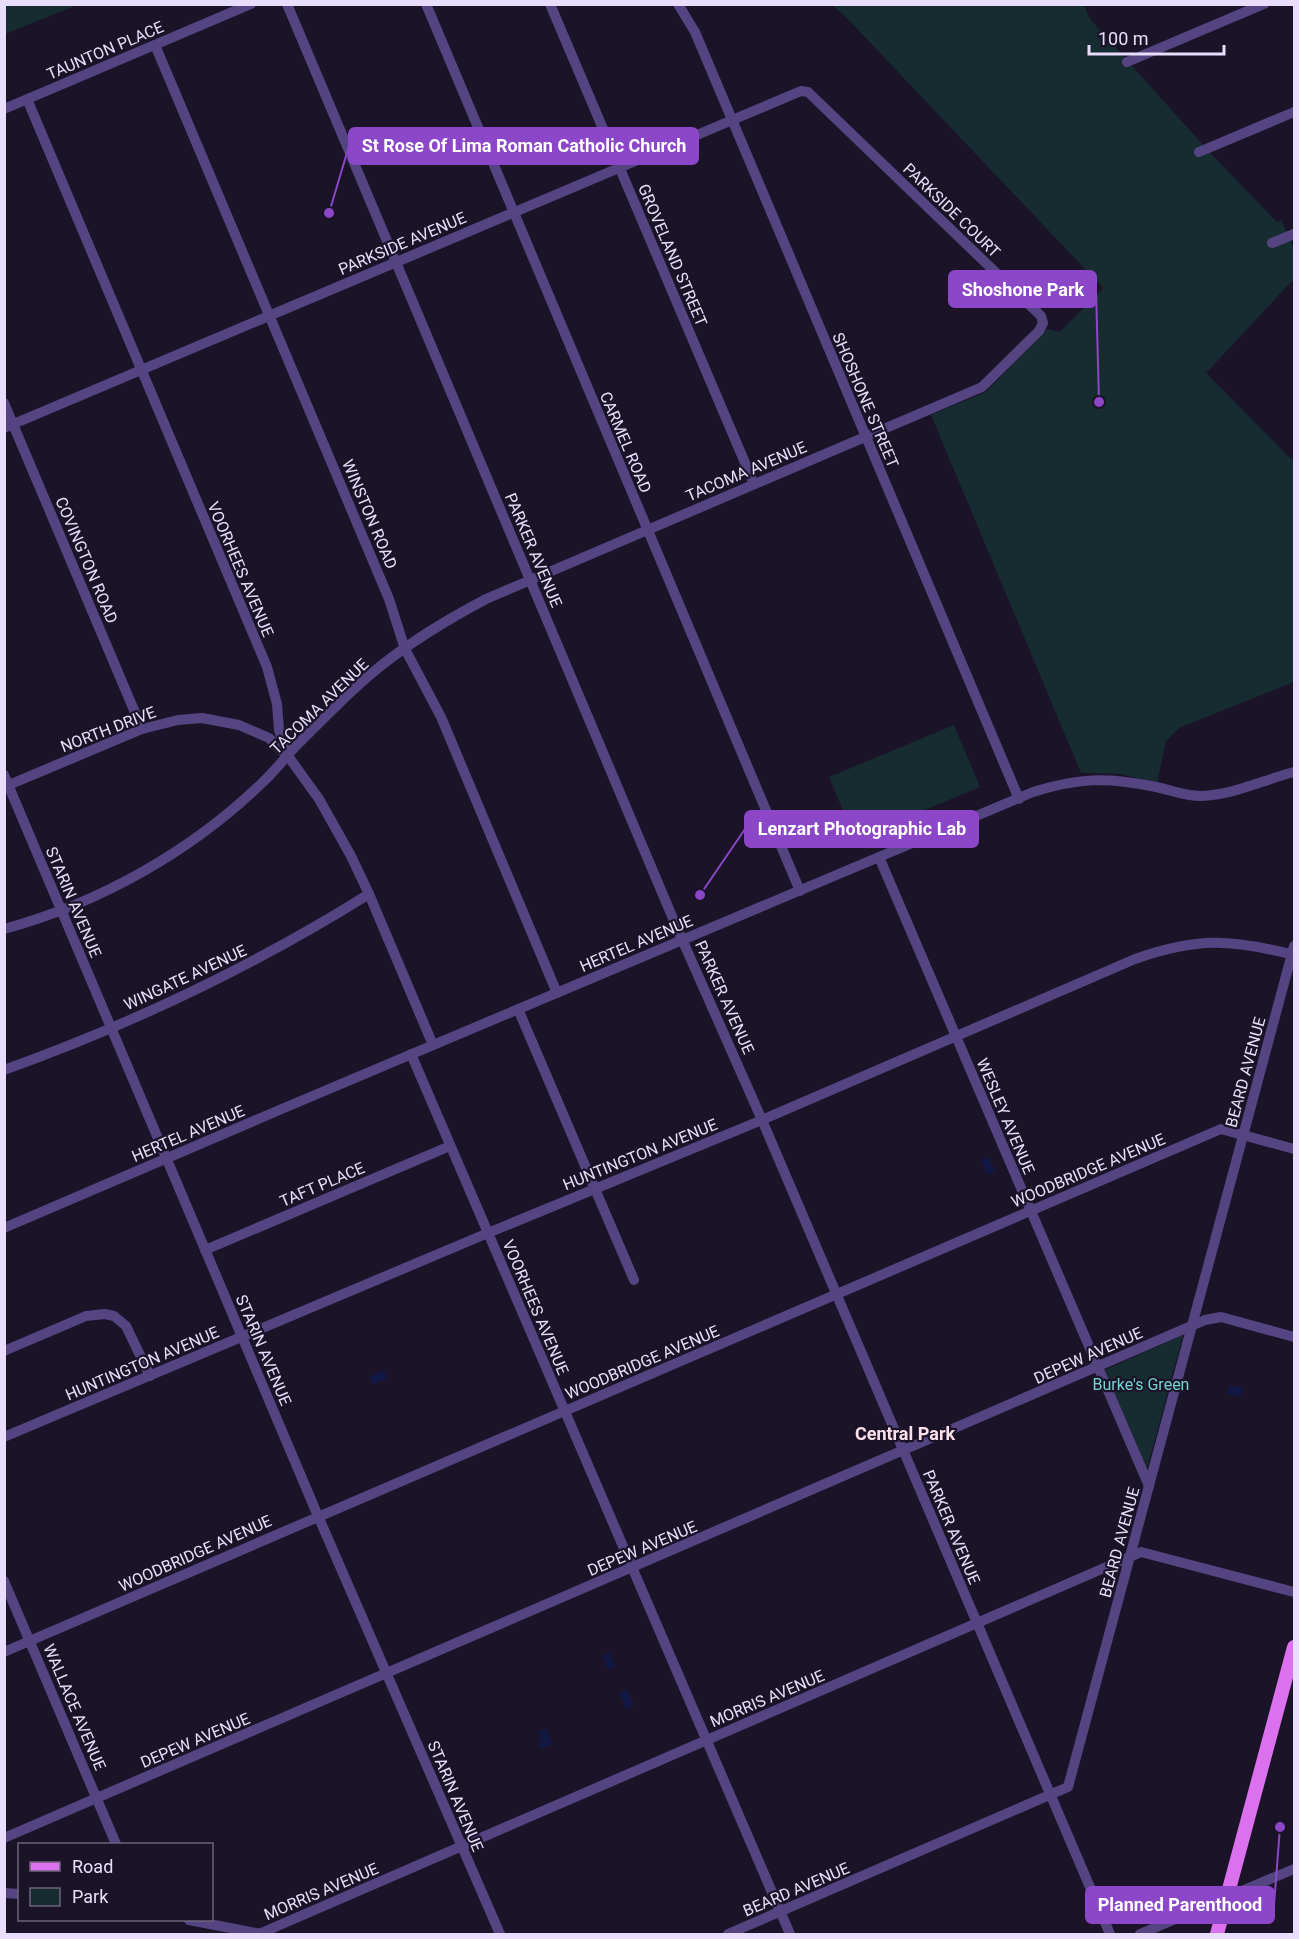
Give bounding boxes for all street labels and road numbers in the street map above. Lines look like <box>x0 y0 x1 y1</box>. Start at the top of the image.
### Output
street label: TAUNTON PLACE <box>44 17 167 84</box>
street label: PARKSIDE COURT <box>899 159 1004 262</box>
street label: GROVELAND STREET <box>634 181 711 330</box>
street label: PARKSIDE AVENUE <box>336 208 469 279</box>
street label: SHOSHONE STREET <box>828 330 903 471</box>
street label: CARMEL ROAD <box>596 389 655 496</box>
street label: TACOMA AVENUE <box>683 437 809 505</box>
street label: WINSTON ROAD <box>338 457 401 572</box>
street label: PARKER AVENUE <box>501 490 566 610</box>
street label: COVINGTON ROAD <box>51 494 122 626</box>
street label: VOORHEES AVENUE <box>203 499 278 640</box>
street label: TACOMA AVENUE <box>266 655 372 758</box>
street label: NORTH DRIVE <box>58 703 159 756</box>
street label: STARIN AVENUE <box>42 844 105 960</box>
street label: HERTEL AVENUE <box>577 911 696 976</box>
street label: PARKER AVENUE <box>691 938 758 1057</box>
street label: WINGATE AVENUE <box>121 941 249 1014</box>
street label: BEARD AVENUE <box>1222 1015 1269 1130</box>
street label: WESLEY AVENUE <box>973 1055 1039 1177</box>
street label: HERTEL AVENUE <box>129 1101 248 1166</box>
street label: HUNTINGTON AVENUE <box>560 1115 720 1194</box>
street label: WOODBRIDGE AVENUE <box>1008 1129 1168 1211</box>
street label: TAFT PLACE <box>277 1158 367 1211</box>
street label: VOORHEES AVENUE <box>498 1237 573 1378</box>
street label: STARIN AVENUE <box>232 1292 295 1408</box>
street label: WOODBRIDGE AVENUE <box>562 1321 722 1403</box>
street label: HUNTINGTON AVENUE <box>63 1323 222 1404</box>
street label: DEPEW AVENUE <box>1031 1323 1145 1388</box>
street label: PARKER AVENUE <box>919 1467 984 1587</box>
street label: BEARD AVENUE <box>1096 1485 1143 1600</box>
street label: WOODBRIDGE AVENUE <box>116 1511 275 1596</box>
street label: DEPEW AVENUE <box>585 1517 700 1580</box>
street label: WALLACE AVENUE <box>39 1641 110 1773</box>
street label: MORRIS AVENUE <box>707 1666 827 1731</box>
street label: DEPEW AVENUE <box>138 1709 253 1772</box>
street label: STARIN AVENUE <box>424 1738 487 1854</box>
street label: BEARD AVENUE <box>740 1858 852 1920</box>
street label: MORRIS AVENUE <box>261 1859 381 1924</box>

